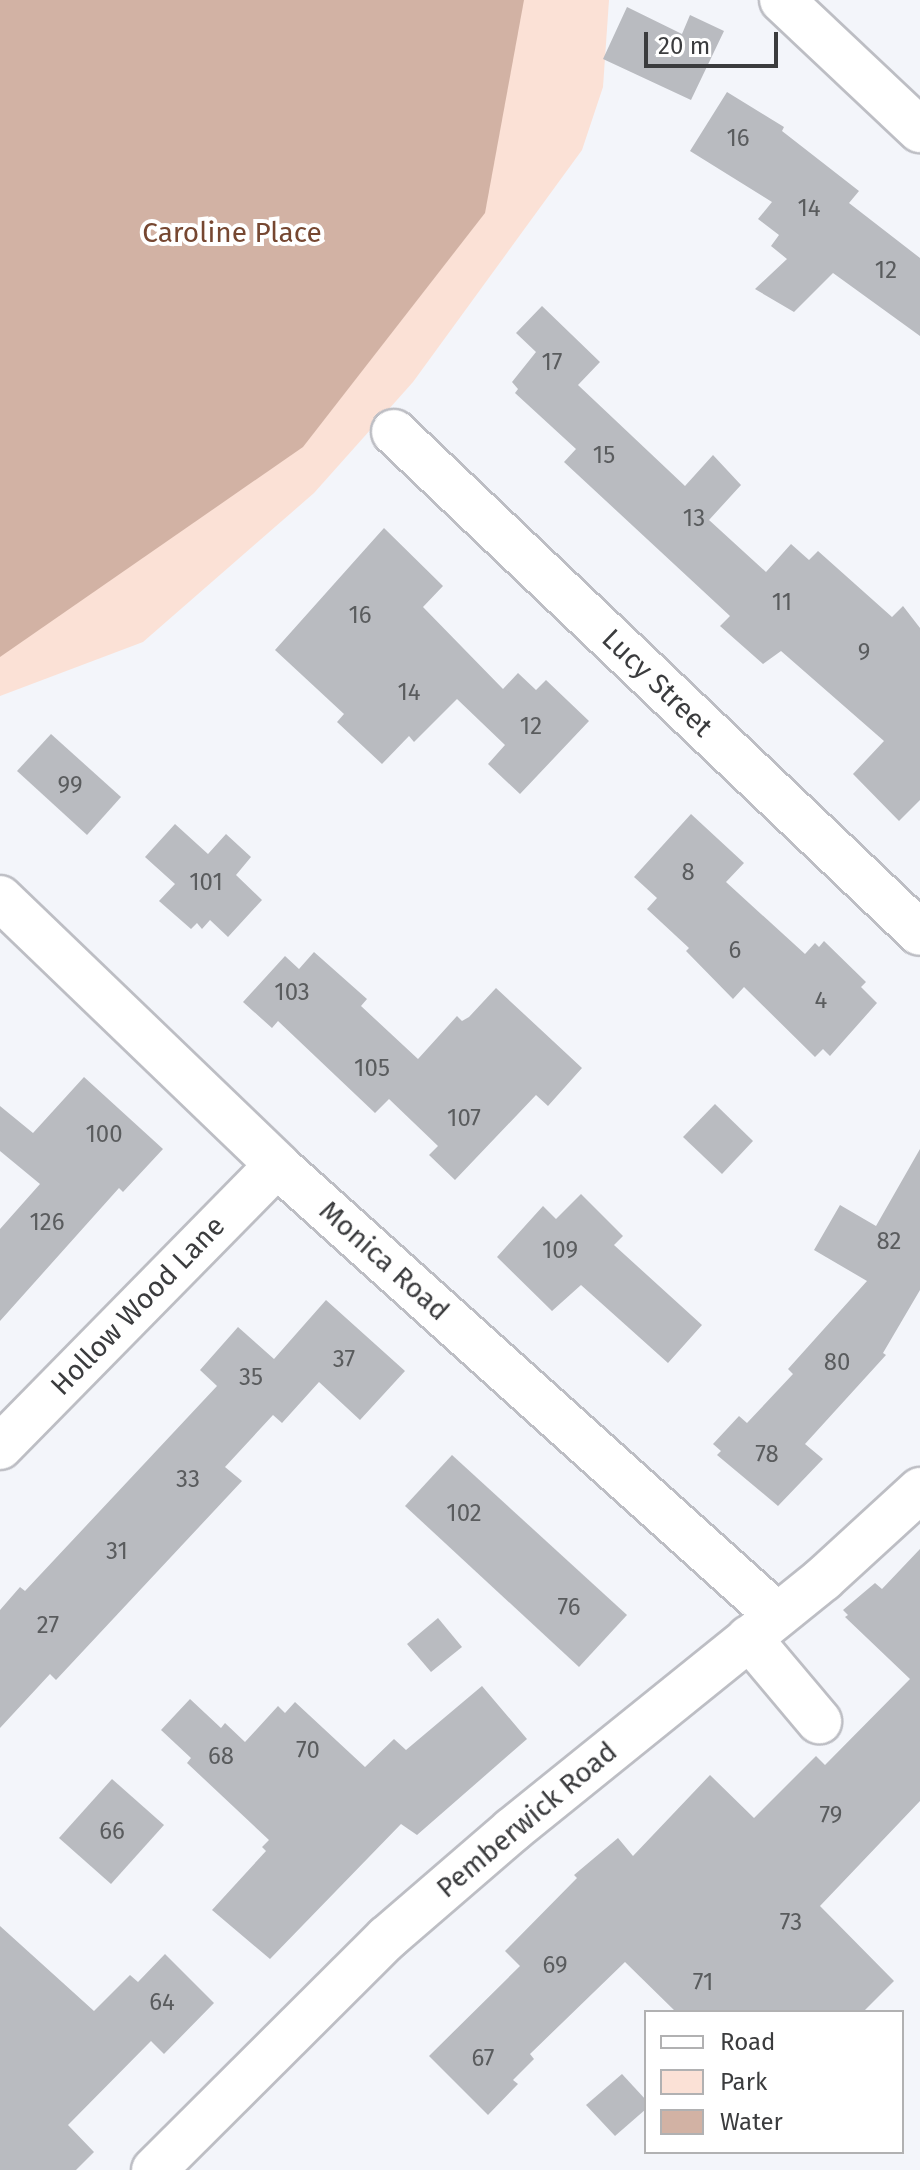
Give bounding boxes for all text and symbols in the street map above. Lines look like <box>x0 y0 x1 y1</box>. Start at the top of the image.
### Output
scale bar <box>648 16 782 66</box>
text: 20 m <box>658 32 710 60</box>
house number: 16 <box>726 125 750 153</box>
house number: 14 <box>797 195 821 223</box>
park label: Caroline Place <box>142 216 322 250</box>
house number: 12 <box>875 257 897 285</box>
house number: 17 <box>541 349 563 377</box>
house number: 15 <box>593 442 615 470</box>
house number: 13 <box>683 505 705 533</box>
house number: 11 <box>772 589 792 617</box>
house number: 16 <box>348 602 372 630</box>
street label: Lucy Street <box>595 622 719 744</box>
house number: 9 <box>858 639 870 667</box>
house number: 14 <box>397 679 421 707</box>
house number: 12 <box>520 713 542 741</box>
house number: 99 <box>57 772 83 800</box>
house number: 8 <box>681 859 695 887</box>
house number: 101 <box>189 869 223 897</box>
house number: 6 <box>729 937 741 965</box>
house number: 103 <box>274 979 310 1007</box>
house number: 4 <box>815 987 827 1015</box>
house number: 105 <box>354 1055 390 1083</box>
house number: 107 <box>447 1105 481 1133</box>
house number: 100 <box>85 1121 123 1149</box>
street label: Monica Road <box>312 1194 456 1328</box>
house number: 126 <box>29 1209 65 1237</box>
street label: Hollow Wood Lane <box>44 1210 232 1402</box>
house number: 82 <box>877 1228 901 1256</box>
house number: 109 <box>542 1237 578 1265</box>
house number: 37 <box>333 1346 355 1374</box>
house number: 80 <box>824 1349 850 1377</box>
house number: 35 <box>239 1364 263 1392</box>
house number: 78 <box>755 1441 779 1469</box>
house number: 33 <box>176 1466 200 1494</box>
house number: 102 <box>446 1500 482 1528</box>
house number: 31 <box>106 1538 128 1566</box>
house number: 76 <box>558 1594 580 1622</box>
house number: 27 <box>37 1612 59 1640</box>
street label: Pemberwick Road <box>430 1735 624 1905</box>
house number: 70 <box>296 1737 320 1765</box>
house number: 68 <box>208 1743 234 1771</box>
house number: 79 <box>820 1802 842 1830</box>
house number: 66 <box>99 1818 125 1846</box>
house number: 73 <box>780 1909 802 1937</box>
house number: 69 <box>542 1952 568 1980</box>
house number: 71 <box>693 1969 713 1997</box>
house number: 64 <box>149 1989 175 2017</box>
legend <box>644 2010 904 2154</box>
text: Road <box>720 2028 775 2056</box>
house number: 67 <box>472 2045 494 2073</box>
text: Park <box>720 2068 767 2096</box>
text: Water <box>720 2108 783 2136</box>

